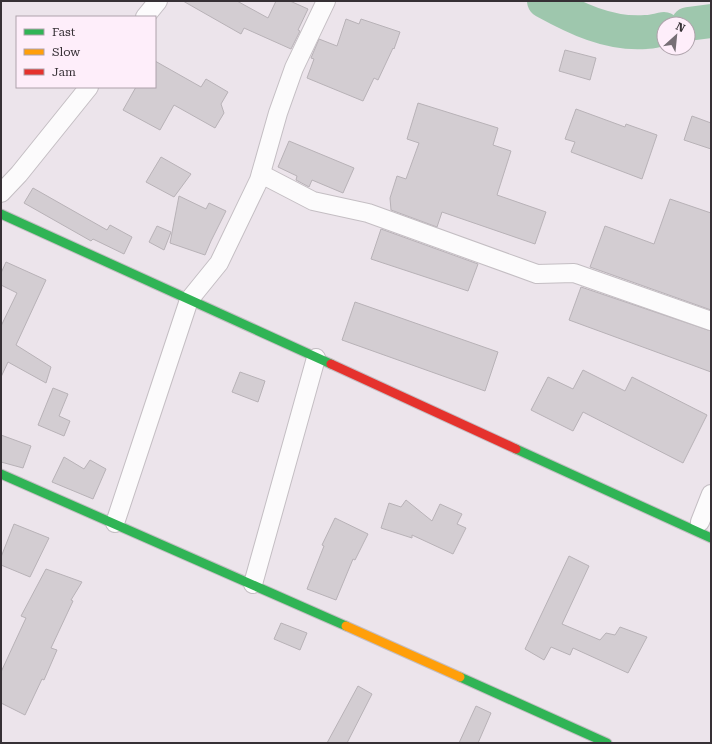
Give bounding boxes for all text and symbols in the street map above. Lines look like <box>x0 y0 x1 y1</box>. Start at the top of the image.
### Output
legend <box>16 16 156 88</box>
north arrow <box>656 16 696 56</box>
text: N <box>674 20 688 35</box>
text: Fast <box>52 25 76 39</box>
text: Slow <box>52 45 80 59</box>
text: Jam <box>52 65 76 79</box>

